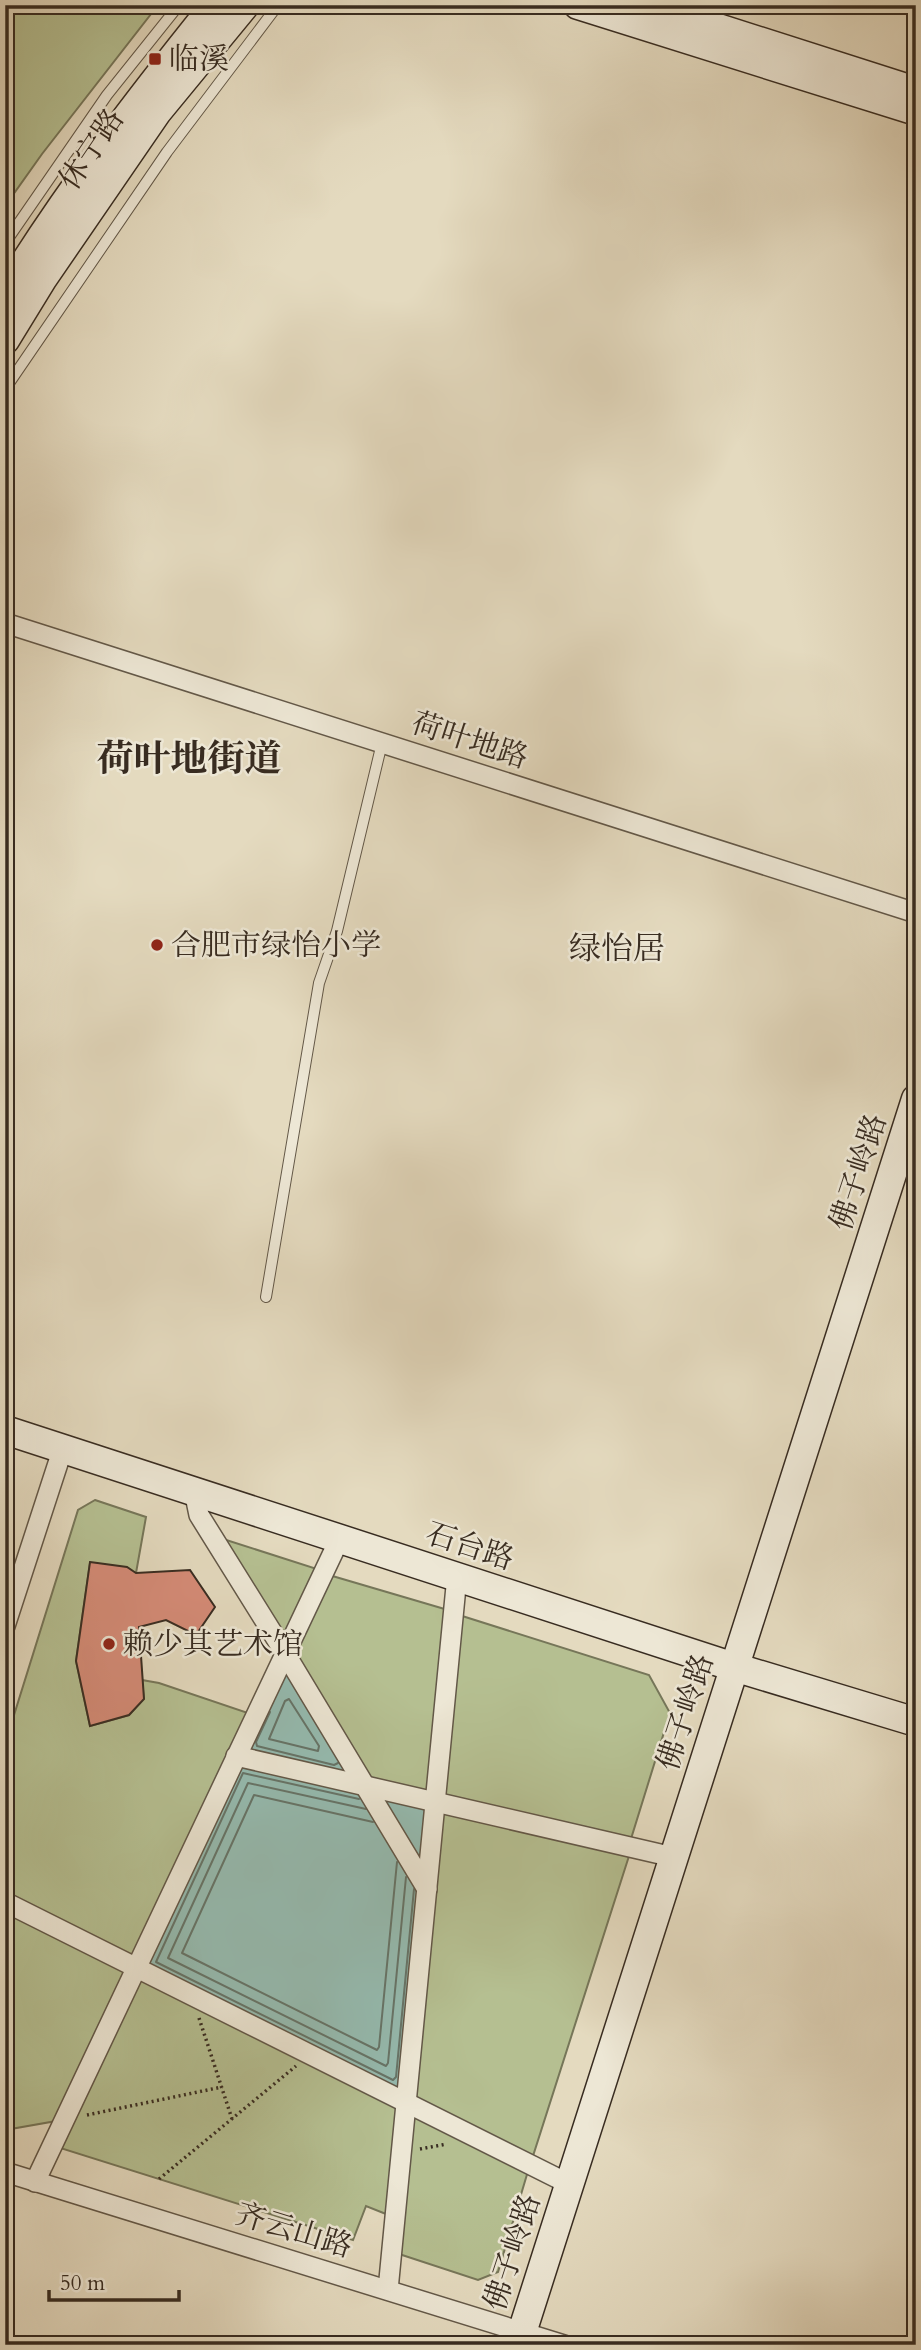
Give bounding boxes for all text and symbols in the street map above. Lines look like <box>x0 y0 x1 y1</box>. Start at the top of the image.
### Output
place label: 临溪 <box>169 39 229 80</box>
marker: 临溪 <box>147 51 163 67</box>
street label: 休宁路 <box>49 101 134 198</box>
street label: 荷叶地路 <box>406 702 533 779</box>
district label: 荷叶地街道 <box>97 734 282 784</box>
place label: 合肥市绿怡小学 <box>171 925 381 966</box>
district label: 绿怡居 <box>569 927 665 971</box>
marker: 合肥市绿怡小学 <box>149 937 165 953</box>
street label: 佛子岭路 <box>820 1109 897 1236</box>
street label: 石台路 <box>421 1513 519 1580</box>
place label: 赖少其艺术馆 <box>123 1624 303 1665</box>
marker: 赖少其艺术馆 <box>101 1636 117 1652</box>
street label: 佛子岭路 <box>647 1649 724 1776</box>
street label: 佛子岭路 <box>474 2189 551 2316</box>
street label: 齐云山路 <box>230 2193 357 2268</box>
scale bar <box>49 2259 178 2303</box>
text: 50 m <box>60 2269 105 2298</box>

